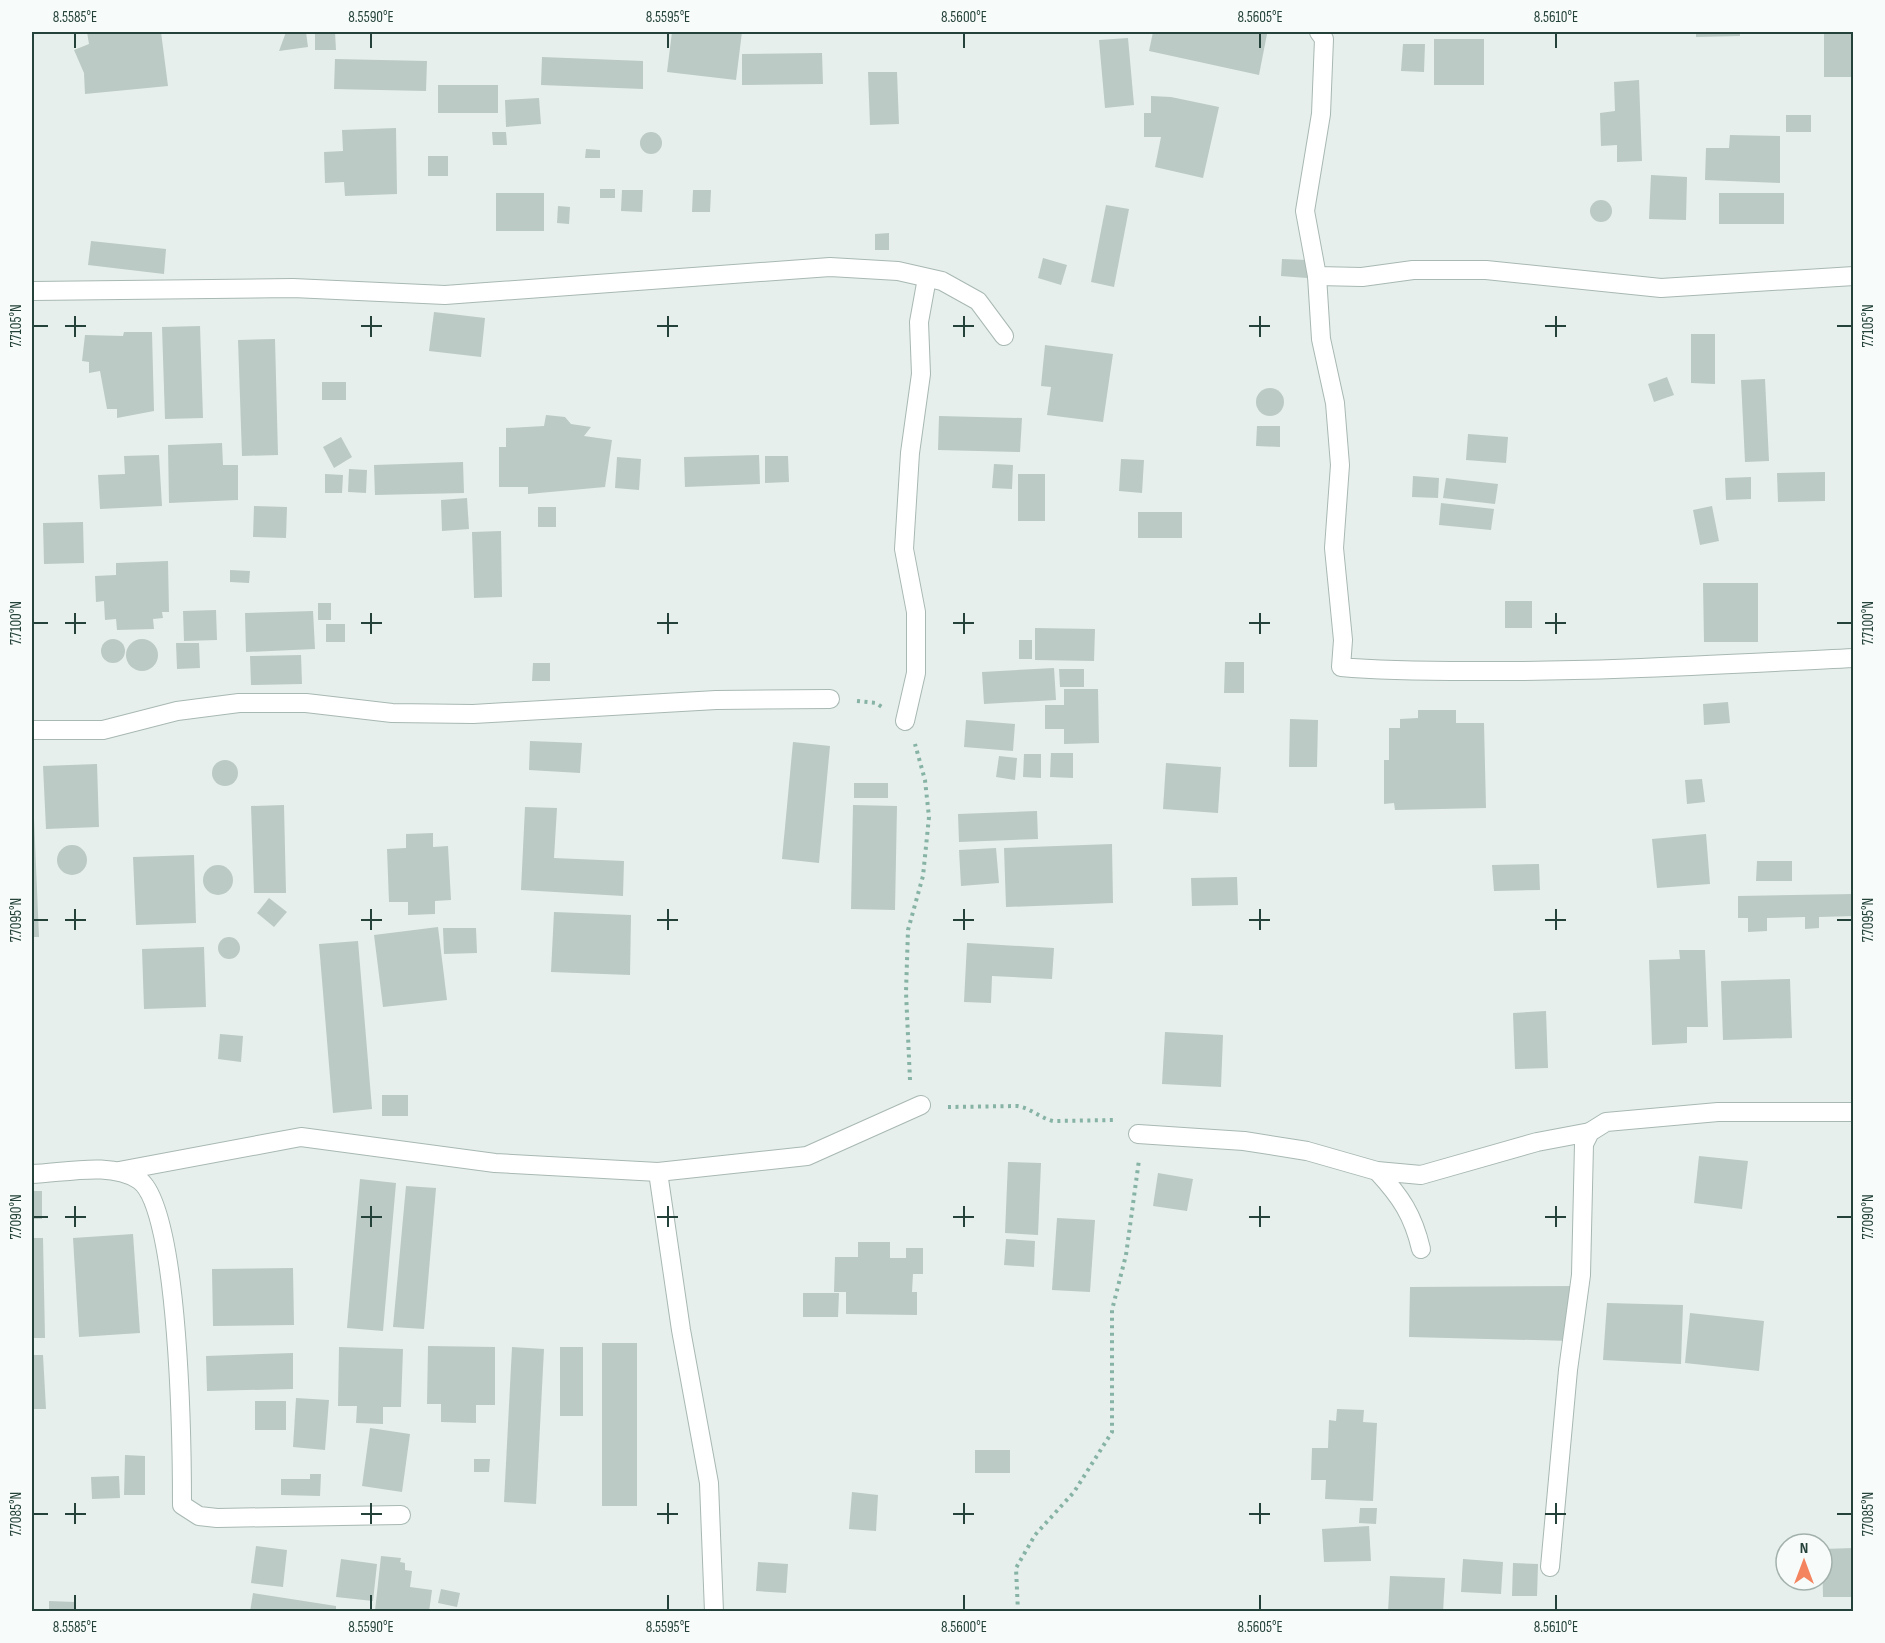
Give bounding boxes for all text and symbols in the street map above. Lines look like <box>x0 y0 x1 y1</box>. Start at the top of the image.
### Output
text: 8.5585°E <box>53 8 97 27</box>
text: 8.5590°E <box>348 8 394 27</box>
text: 8.5595°E <box>646 8 690 27</box>
text: 8.5600°E <box>941 8 987 27</box>
text: 8.5605°E <box>1237 8 1283 27</box>
text: 8.5610°E <box>1534 8 1578 27</box>
text: 7.7105°N <box>7 304 26 348</box>
text: 7.7105°N <box>1859 304 1878 348</box>
text: 7.7100°N <box>7 601 26 645</box>
text: 7.7100°N <box>1859 601 1878 645</box>
text: 7.7095°N <box>7 898 26 942</box>
text: 7.7095°N <box>1859 898 1878 942</box>
text: 7.7090°N <box>7 1194 26 1240</box>
text: 7.7090°N <box>1859 1194 1878 1240</box>
text: 7.7085°N <box>7 1492 26 1536</box>
text: 7.7085°N <box>1859 1492 1878 1536</box>
north arrow <box>1774 1532 1834 1592</box>
text: N <box>1800 1539 1808 1558</box>
text: 8.5585°E <box>53 1618 97 1637</box>
text: 8.5590°E <box>348 1618 394 1637</box>
text: 8.5595°E <box>646 1618 690 1637</box>
text: 8.5600°E <box>941 1618 987 1637</box>
text: 8.5605°E <box>1237 1618 1283 1637</box>
text: 8.5610°E <box>1534 1618 1578 1637</box>

